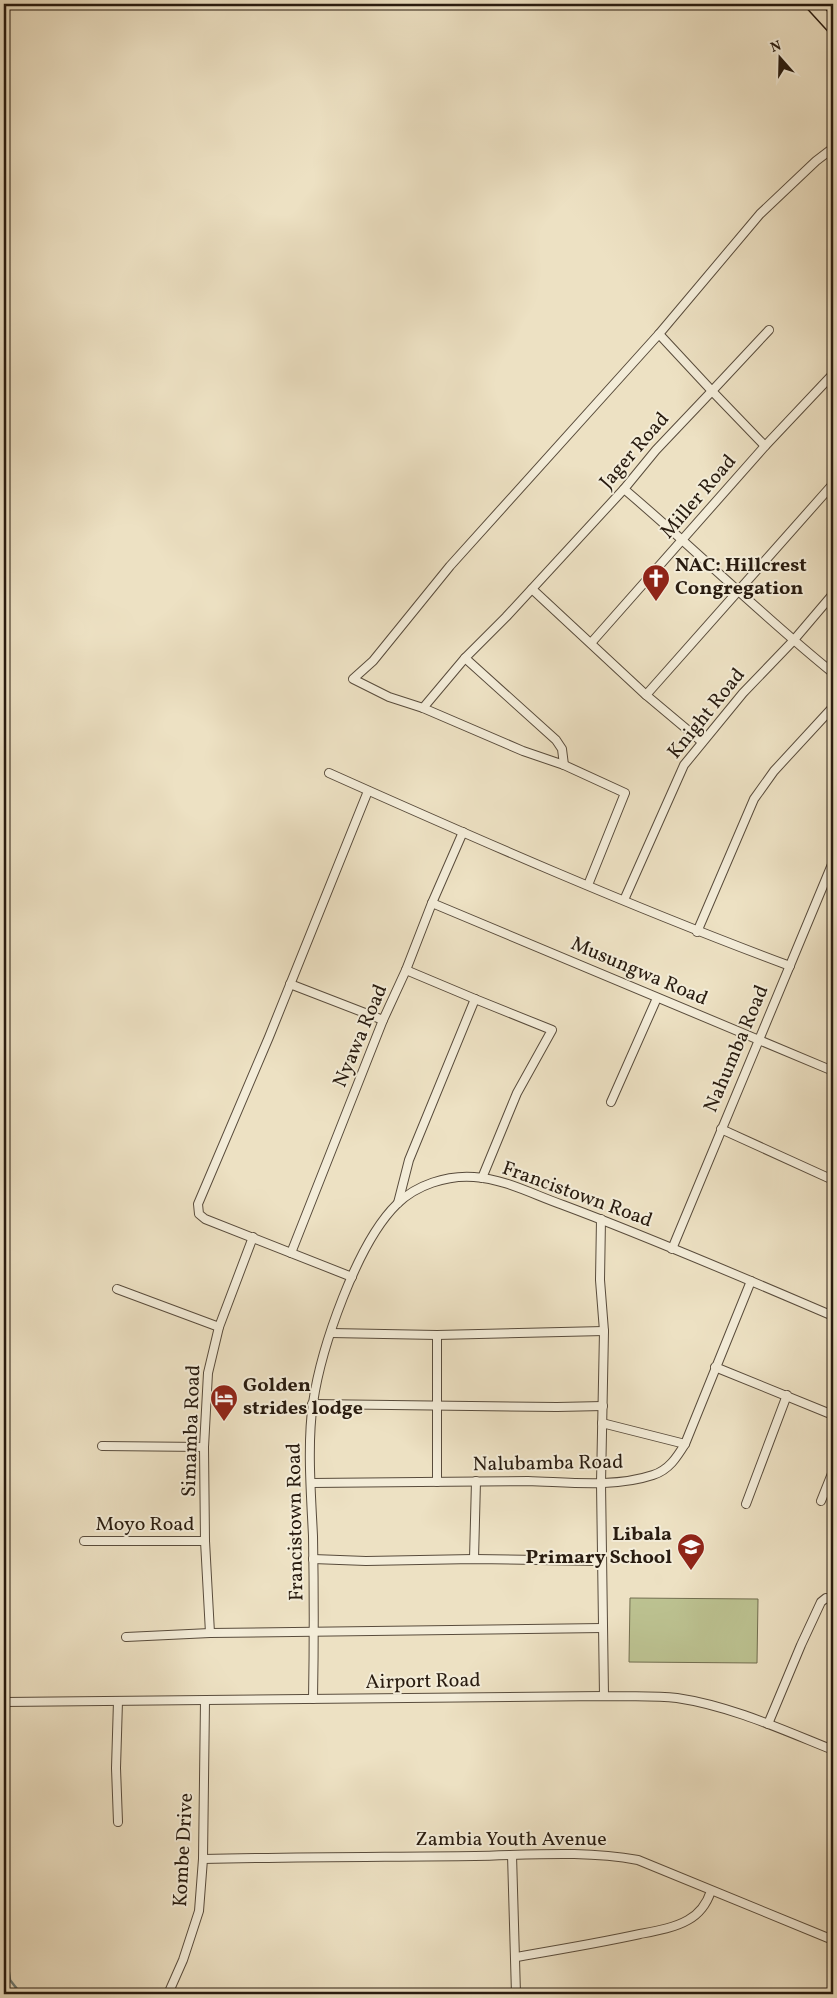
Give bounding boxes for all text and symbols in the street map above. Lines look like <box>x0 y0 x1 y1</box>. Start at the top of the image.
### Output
north arrow <box>754 32 804 82</box>
text: N <box>768 37 784 58</box>
street label: Jager Road <box>594 406 676 496</box>
street label: Miller Road <box>654 449 744 545</box>
place label: NAC: Hillcrest Congregation <box>675 552 807 603</box>
church icon: NAC: Hillcrest Congregation <box>641 563 671 602</box>
street label: Knight Road <box>662 663 752 765</box>
street label: Musungwa Road <box>566 931 712 1013</box>
street label: Nyawa Road <box>327 980 395 1092</box>
street label: Nahumba Road <box>698 981 776 1117</box>
street label: Francistown Road <box>498 1155 656 1235</box>
street label: Simamba Road <box>176 1364 208 1498</box>
place label: Golden strides lodge <box>243 1372 363 1423</box>
hotel icon: Golden strides lodge <box>209 1383 239 1422</box>
street label: Francistown Road <box>281 1443 311 1601</box>
street label: Nalubamba Road <box>472 1449 624 1479</box>
street label: Moyo Road <box>95 1511 195 1539</box>
place label: Libala Primary School <box>525 1521 672 1572</box>
school or university icon: Libala Primary School <box>676 1532 706 1571</box>
street label: Airport Road <box>365 1667 481 1697</box>
street label: Kombe Drive <box>167 1792 201 1908</box>
street label: Zambia Youth Avenue <box>415 1826 607 1854</box>

